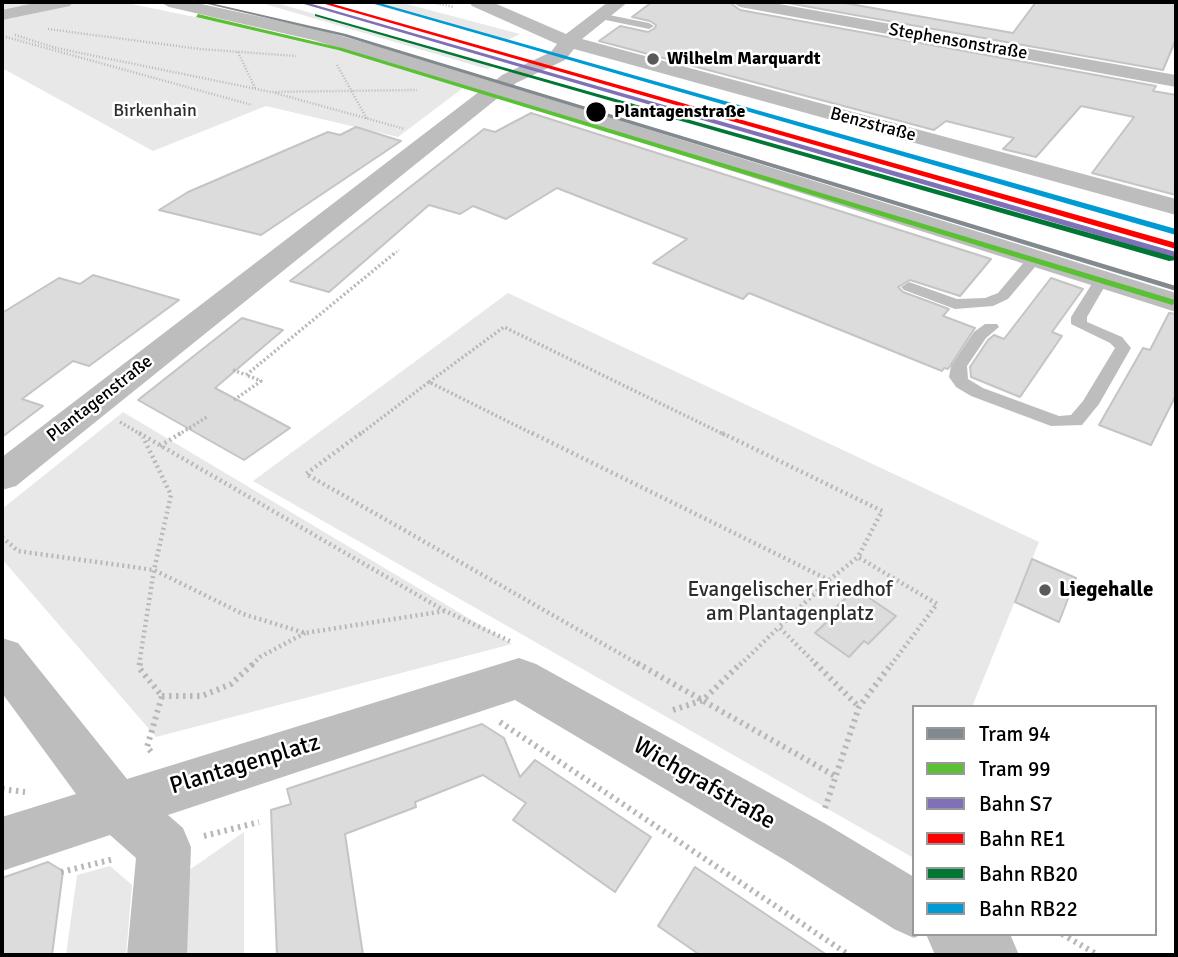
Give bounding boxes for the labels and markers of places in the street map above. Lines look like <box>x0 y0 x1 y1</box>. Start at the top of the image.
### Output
place label: Wilhelm Marquardt <box>667 48 820 70</box>
marker: Wilhelm Marquardt <box>645 51 661 67</box>
marker: Plantagenstraße <box>584 100 608 124</box>
place label: Plantagenstraße <box>614 101 745 123</box>
place label: Liegehalle <box>1059 577 1153 603</box>
marker: Liegehalle <box>1037 582 1053 598</box>

